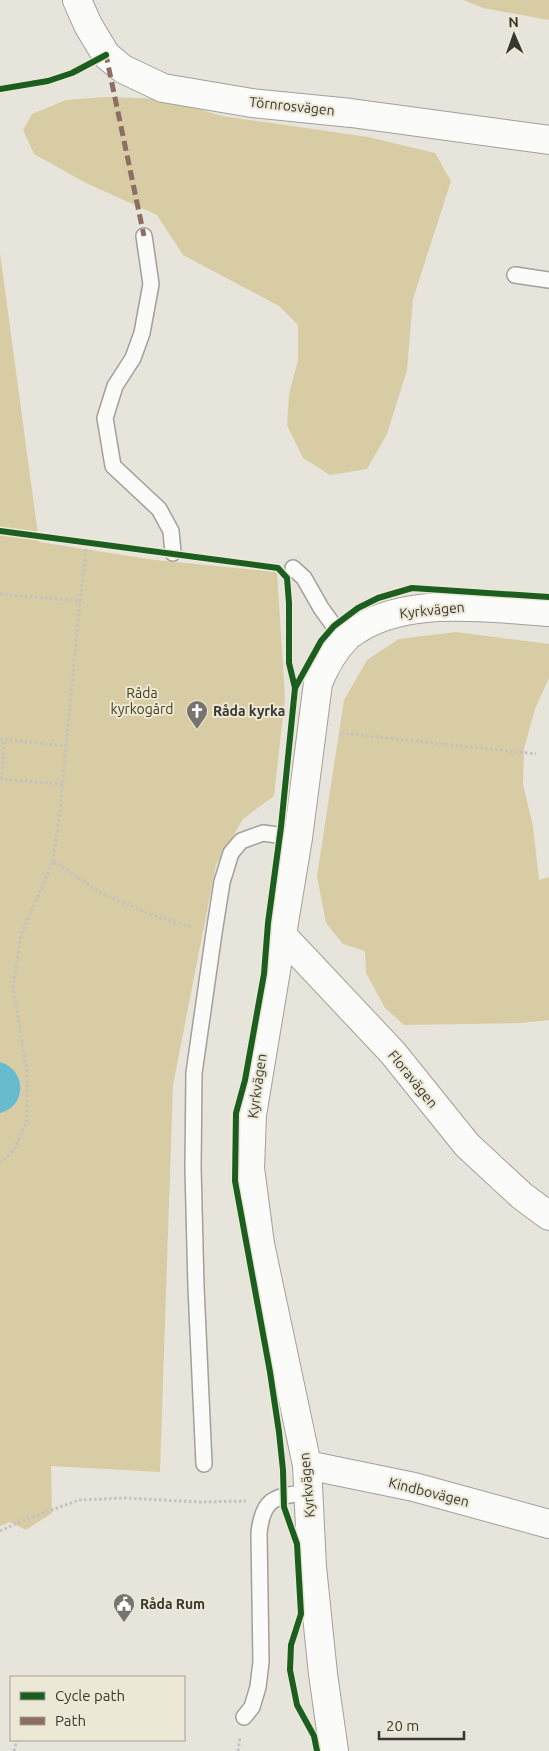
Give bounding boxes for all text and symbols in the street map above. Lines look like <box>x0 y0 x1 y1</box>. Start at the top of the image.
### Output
north arrow <box>489 10 539 60</box>
text: N <box>508 14 519 30</box>
street label: Törnrosvägen <box>248 94 336 118</box>
street label: Kyrkvägen <box>399 599 465 621</box>
park label: Råda kyrkogård <box>111 685 173 717</box>
church icon: Råda kyrka <box>185 699 209 730</box>
place label: Råda kyrka <box>213 703 285 719</box>
street label: Floravägen <box>385 1047 441 1111</box>
street label: Kyrkvägen <box>245 1053 269 1119</box>
street label: Kyrkvägen <box>296 1452 318 1518</box>
street label: Kindbovägen <box>387 1474 471 1510</box>
public building icon: Råda Rum <box>112 1592 136 1623</box>
place label: Råda Rum <box>140 1596 205 1612</box>
legend <box>10 1676 185 1741</box>
text: Cycle path <box>55 1687 125 1704</box>
scale bar <box>379 1708 464 1740</box>
text: Path <box>55 1712 86 1729</box>
text: 20 m <box>386 1717 419 1734</box>

